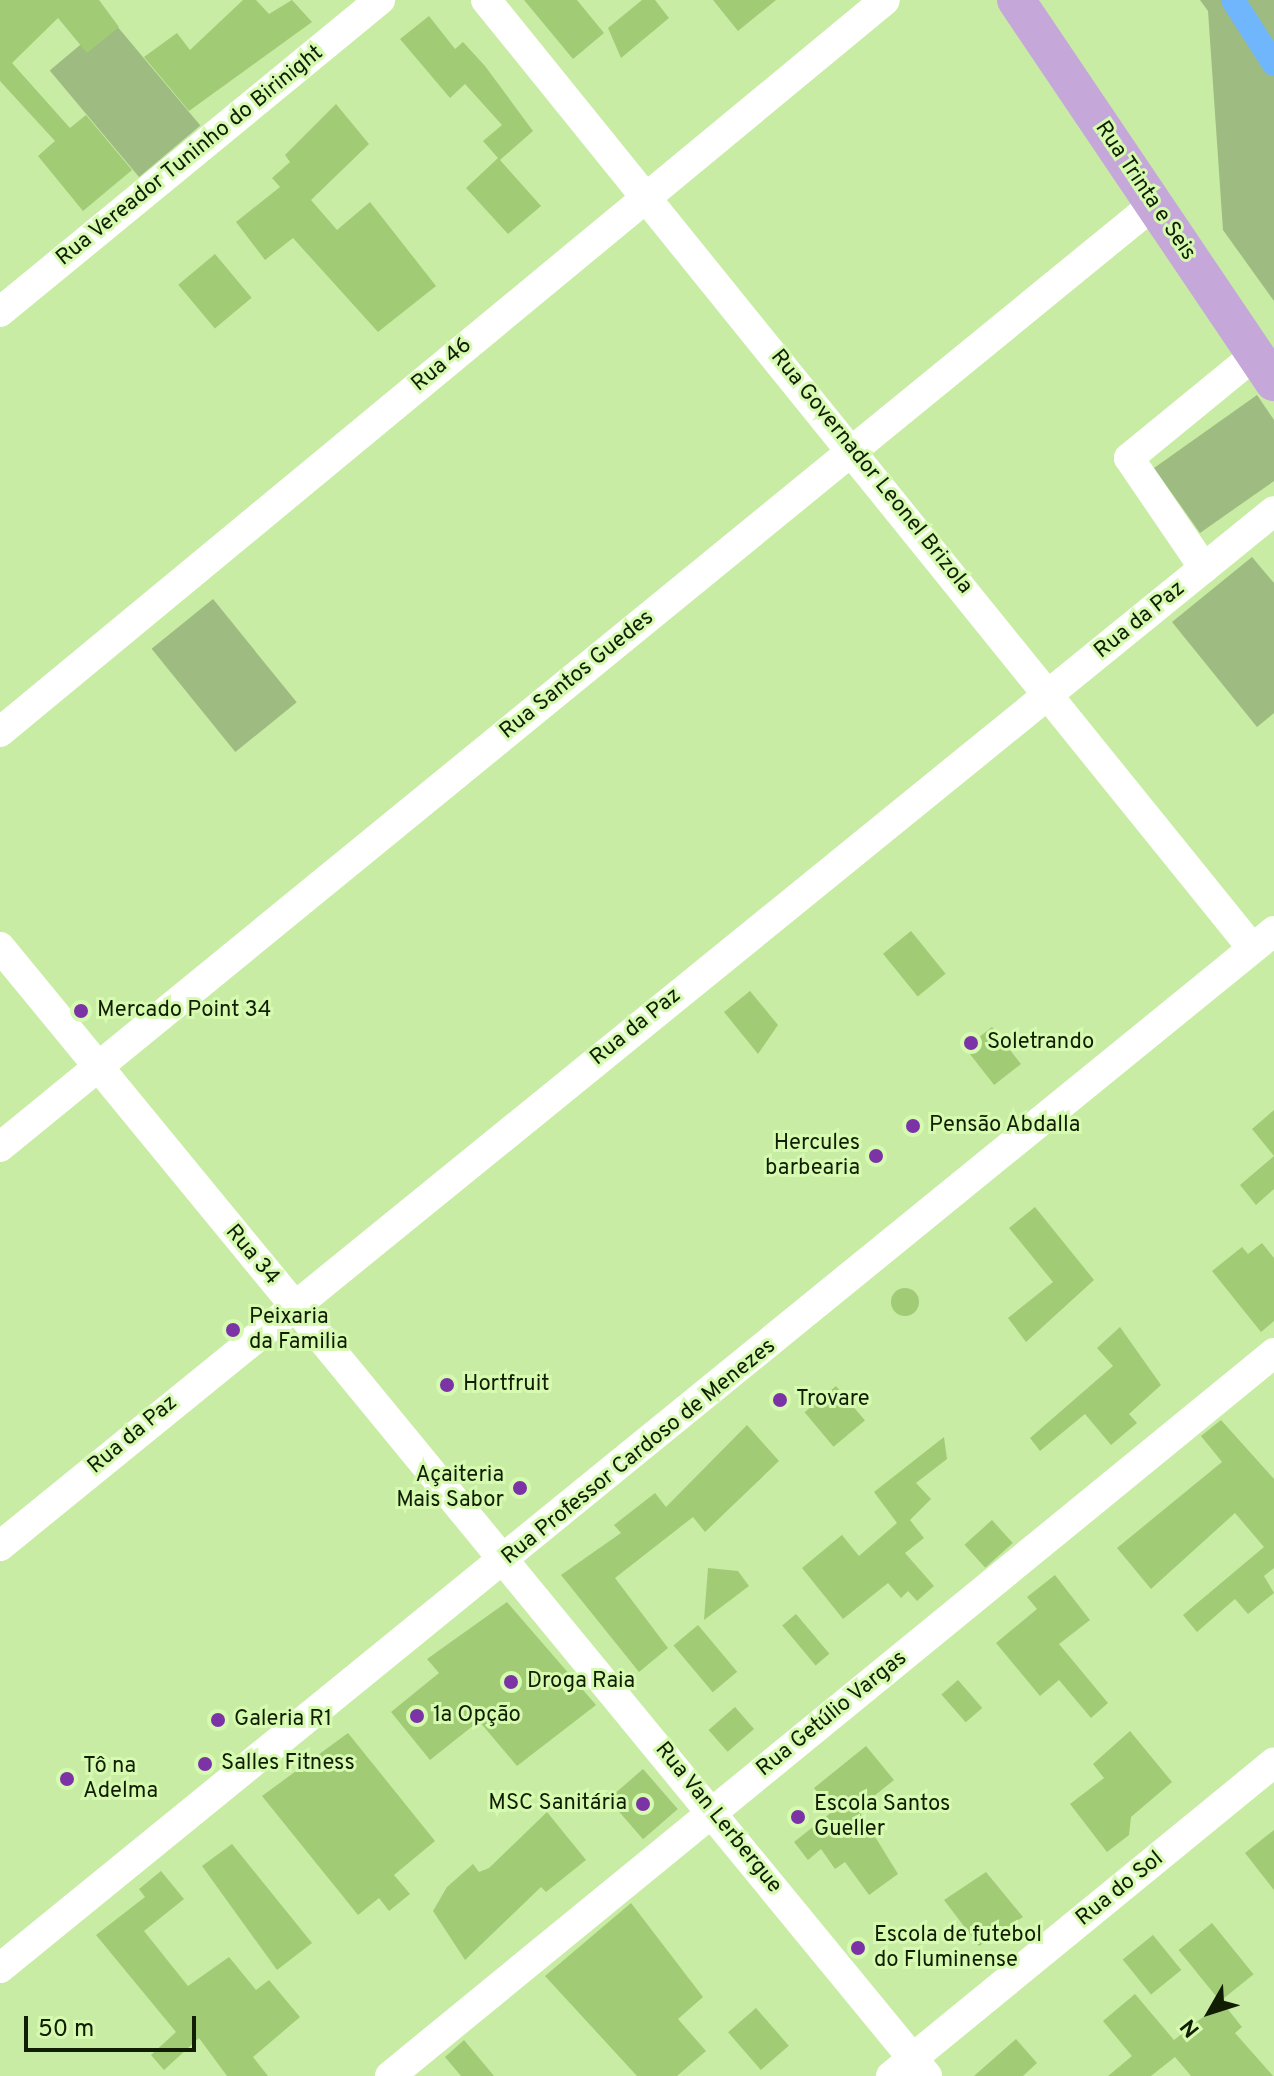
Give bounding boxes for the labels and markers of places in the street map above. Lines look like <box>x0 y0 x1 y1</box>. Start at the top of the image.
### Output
place label: Mercado Point 34 <box>97 998 272 1024</box>
marker: Mercado Point 34 <box>72 1002 90 1020</box>
place label: Soletrando <box>987 1030 1094 1056</box>
marker: Soletrando <box>962 1034 980 1052</box>
place label: Pensão Abdalla <box>929 1113 1081 1139</box>
marker: Pensão Abdalla <box>904 1117 922 1135</box>
place label: Hercules barbearia <box>765 1130 860 1182</box>
marker: Hercules barbearia <box>867 1147 885 1165</box>
place label: Peixaria da Familia <box>249 1304 348 1356</box>
marker: Peixaria da Familia <box>224 1321 242 1339</box>
place label: Hortfruit <box>463 1372 550 1398</box>
marker: Hortfruit <box>438 1376 456 1394</box>
place label: Trovare <box>796 1387 870 1413</box>
marker: Trovare <box>771 1391 789 1409</box>
place label: Açaiteria Mais Sabor <box>396 1462 504 1514</box>
marker: Açaiteria Mais Sabor <box>511 1479 529 1497</box>
place label: Droga Raia <box>527 1669 635 1695</box>
marker: Droga Raia <box>502 1673 520 1691</box>
place label: 1a Opção <box>433 1703 521 1729</box>
place label: Galeria R1 <box>234 1707 332 1733</box>
marker: 1a Opção <box>408 1707 426 1725</box>
marker: Galeria R1 <box>209 1711 227 1729</box>
place label: Salles Fitness <box>221 1751 355 1777</box>
place label: Tô na Adelma <box>83 1753 158 1804</box>
marker: Salles Fitness <box>196 1755 214 1773</box>
marker: Tô na Adelma <box>58 1770 76 1788</box>
place label: MSC Sanitária <box>488 1791 627 1817</box>
place label: Escola Santos Gueller <box>814 1791 950 1842</box>
marker: MSC Sanitária <box>634 1795 652 1813</box>
marker: Escola Santos Gueller <box>789 1808 807 1826</box>
place label: Escola de futebol do Fluminense <box>874 1922 1042 1974</box>
marker: Escola de futebol do Fluminense <box>849 1939 867 1957</box>

